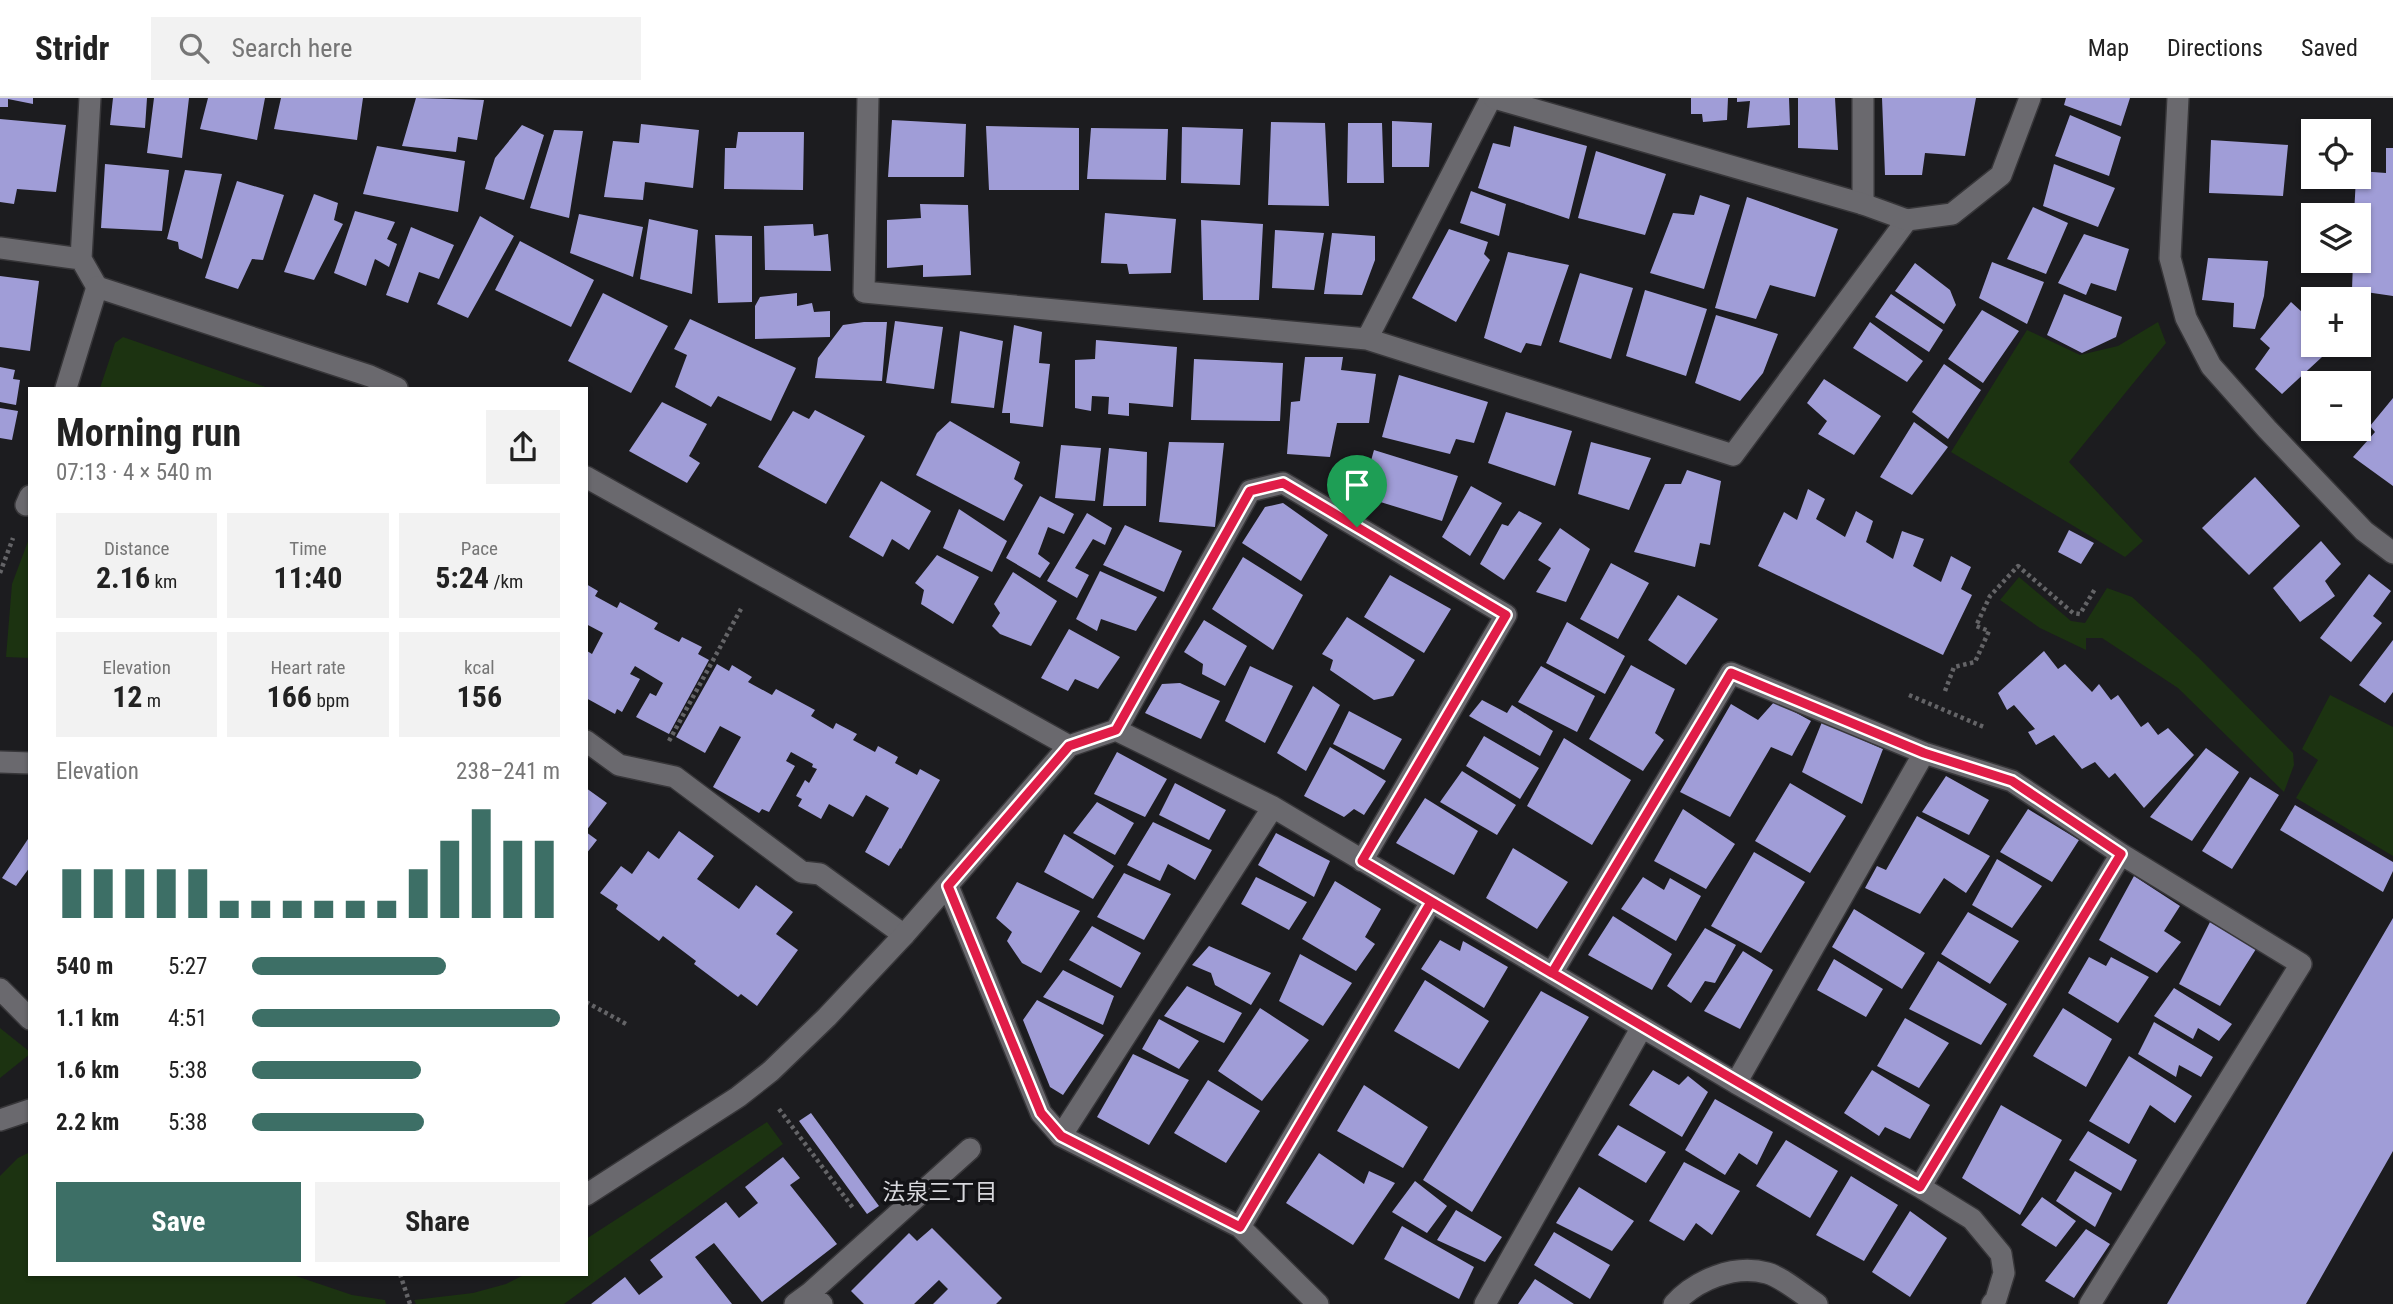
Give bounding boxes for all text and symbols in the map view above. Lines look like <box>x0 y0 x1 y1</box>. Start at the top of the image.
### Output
search box <box>151 17 641 80</box>
text: Stridr <box>35 29 109 68</box>
icon: search <box>175 29 213 67</box>
text: Search here <box>231 33 352 63</box>
text: Map <box>2088 34 2129 62</box>
text: Directions <box>2167 34 2263 62</box>
text: Saved <box>2301 34 2358 62</box>
map controls <box>2301 119 2371 441</box>
button: locate <box>2301 119 2371 189</box>
button: layers <box>2301 203 2371 273</box>
button: + <box>2301 287 2371 357</box>
button: − <box>2301 371 2371 441</box>
button: share <box>486 410 560 484</box>
text: Morning run <box>56 411 241 455</box>
pin <box>1327 455 1387 527</box>
text: 07:13 · 4 × 540 m <box>56 459 212 486</box>
icon: arrive <box>1338 466 1376 504</box>
text: Distance <box>104 537 169 560</box>
text: Time <box>289 537 327 560</box>
text: Pace <box>461 537 498 560</box>
text: 2.16 <box>96 560 150 595</box>
text: 11:40 <box>274 560 342 595</box>
text: 5:24 <box>435 560 489 595</box>
text: km <box>150 570 177 593</box>
text: /km <box>489 570 523 593</box>
text: Elevation <box>102 656 171 679</box>
text: Heart rate <box>270 656 346 679</box>
text: kcal <box>464 656 495 679</box>
text: 12 <box>112 679 142 714</box>
text: 166 <box>267 679 312 714</box>
text: 156 <box>457 679 502 714</box>
text: m <box>142 689 161 712</box>
text: bpm <box>312 689 349 712</box>
text: Elevation <box>56 758 139 785</box>
text: 238–241 m <box>456 758 560 785</box>
text: 540 m <box>56 953 113 980</box>
text: 5:27 <box>168 953 207 980</box>
text: 1.1 km <box>56 1005 119 1032</box>
text: 4:51 <box>168 1005 207 1032</box>
text: 1.6 km <box>56 1057 119 1084</box>
text: 5:38 <box>168 1057 207 1084</box>
text: 2.2 km <box>56 1109 119 1136</box>
text: 5:38 <box>168 1109 207 1136</box>
district label: 法泉三丁目 <box>883 1179 998 1206</box>
button: Save <box>56 1182 301 1262</box>
button: Share <box>315 1182 560 1262</box>

